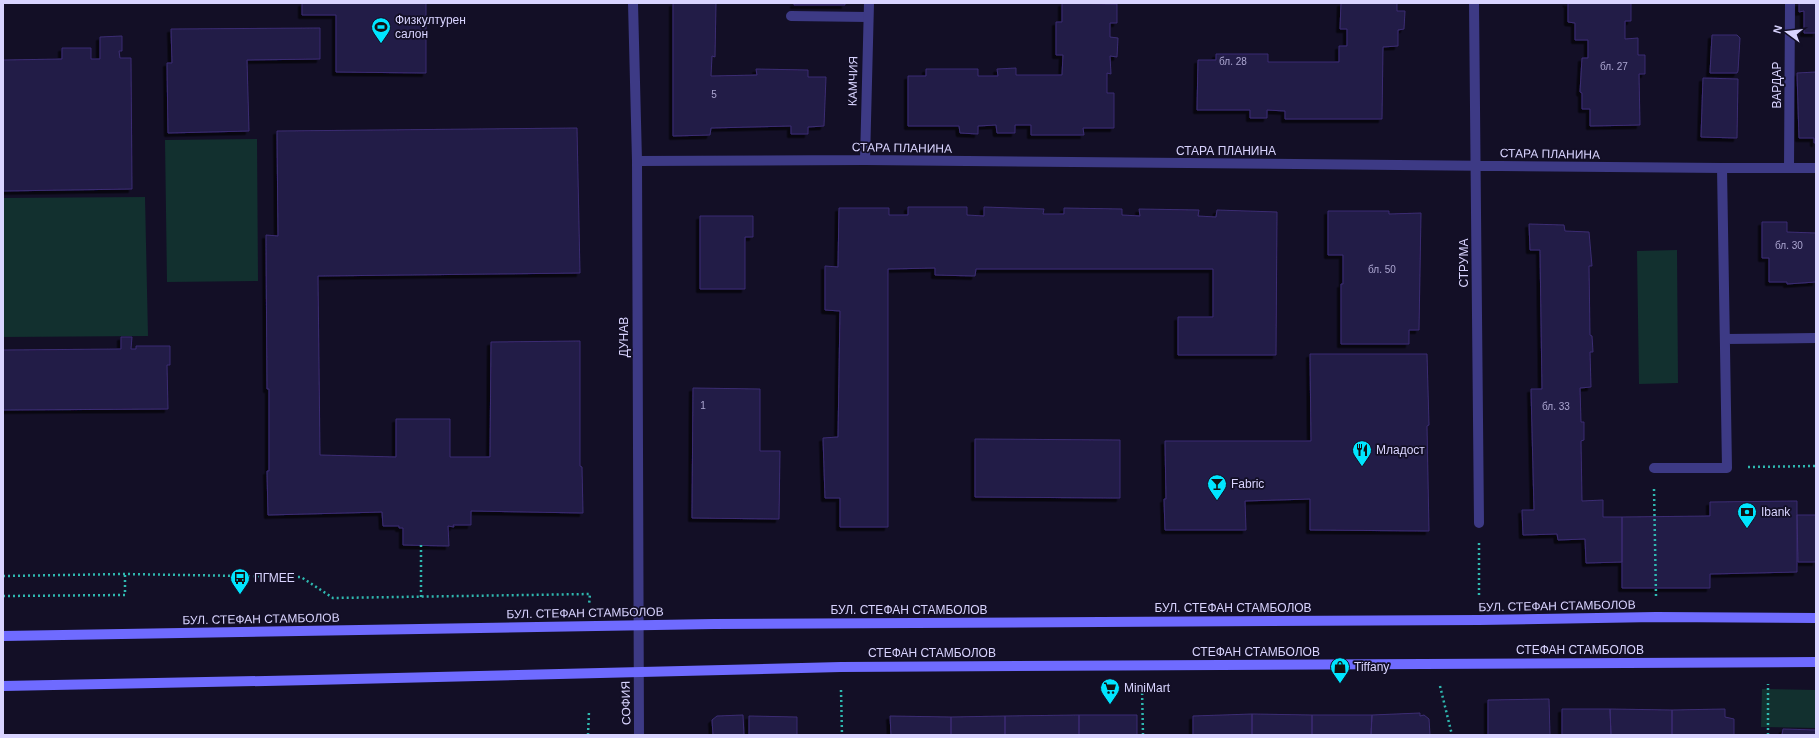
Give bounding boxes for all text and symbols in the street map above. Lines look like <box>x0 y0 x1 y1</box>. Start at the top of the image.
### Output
north arrow <box>1767 12 1807 52</box>
place label: Физкултурен салон <box>395 13 466 41</box>
sports icon: Физкултурен салон <box>370 16 392 44</box>
text: N <box>1771 24 1784 35</box>
street label: КАМЧИЯ <box>846 56 860 106</box>
house number: бл. 28 <box>1219 56 1247 67</box>
house number: бл. 27 <box>1600 61 1628 72</box>
street label: ВАРДАР <box>1770 62 1784 108</box>
house number: 5 <box>711 89 717 100</box>
street label: СТАРА ПЛАНИНА <box>852 140 952 156</box>
street label: СТАРА ПЛАНИНА <box>1176 144 1276 158</box>
street label: СТАРА ПЛАНИНА <box>1500 146 1600 162</box>
street label: СТРУМА <box>1457 239 1471 287</box>
house number: бл. 30 <box>1775 240 1803 251</box>
house number: бл. 50 <box>1368 264 1396 275</box>
street label: ДУНАВ <box>617 317 631 357</box>
house number: 1 <box>700 400 706 411</box>
house number: бл. 33 <box>1542 401 1570 412</box>
restaurant icon: Младост <box>1351 439 1373 467</box>
place label: Младост <box>1376 443 1425 457</box>
bar icon: Fabric <box>1206 473 1228 501</box>
place label: Fabric <box>1231 477 1264 491</box>
bank icon: Ibank <box>1736 501 1758 529</box>
place label: Ibank <box>1761 505 1791 519</box>
bus stop icon: ПГМЕЕ <box>229 567 251 595</box>
place label: ПГМЕЕ <box>254 571 295 585</box>
street label: БУЛ. СТЕФАН СТАМБОЛОВ <box>1478 598 1636 614</box>
street label: БУЛ. СТЕФАН СТАМБОЛОВ <box>1154 601 1312 615</box>
street label: БУЛ. СТЕФАН СТАМБОЛОВ <box>830 603 988 617</box>
street label: БУЛ. СТЕФАН СТАМБОЛОВ <box>506 605 664 621</box>
street label: БУЛ. СТЕФАН СТАМБОЛОВ <box>182 611 340 627</box>
street label: СТЕФАН СТАМБОЛОВ <box>1516 643 1644 657</box>
street label: СТЕФАН СТАМБОЛОВ <box>1192 645 1320 659</box>
street label: СТЕФАН СТАМБОЛОВ <box>868 646 996 660</box>
shop icon: Tiffany <box>1329 656 1351 684</box>
place label: Tiffany <box>1354 660 1389 674</box>
supermarket icon: MiniMart <box>1099 677 1121 705</box>
street label: СОФИЯ <box>619 681 633 725</box>
place label: MiniMart <box>1124 681 1171 695</box>

